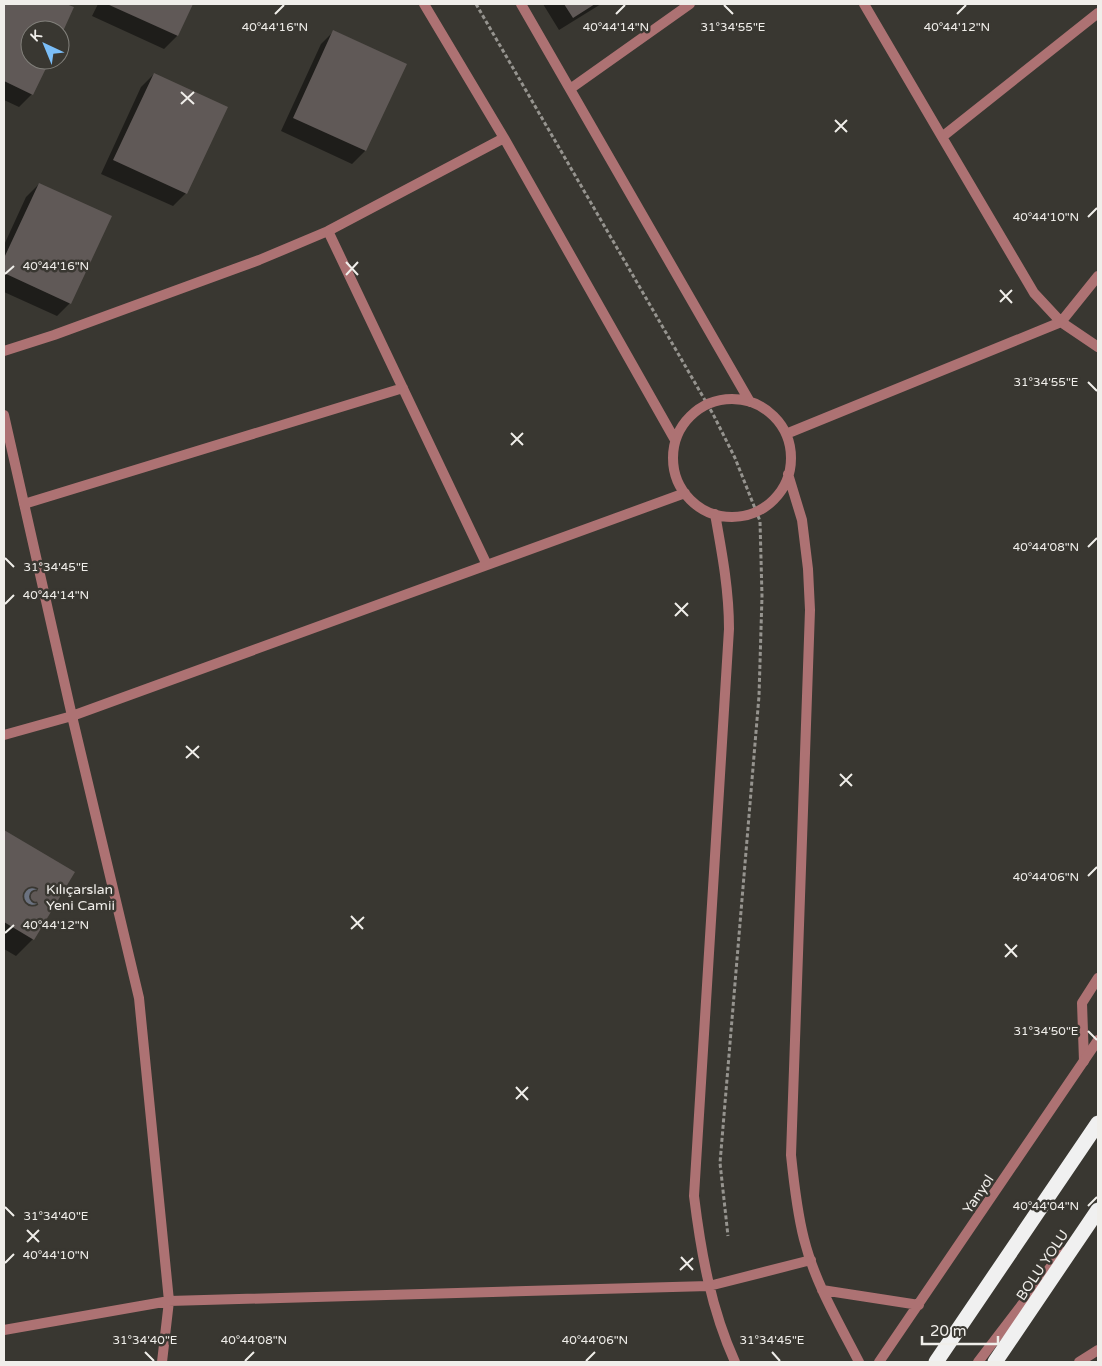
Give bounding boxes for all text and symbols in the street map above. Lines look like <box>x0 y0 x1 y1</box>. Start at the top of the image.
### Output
north arrow <box>20 20 70 70</box>
text: 40°44'16"N <box>242 20 308 34</box>
text: 40°44'14"N <box>583 20 649 34</box>
text: 31°34'55"E <box>700 20 766 34</box>
text: 40°44'12"N <box>924 20 990 34</box>
text: K <box>27 26 46 45</box>
text: 40°44'10"N <box>1013 210 1079 224</box>
text: 40°44'16"N <box>23 259 89 273</box>
text: 31°34'55"E <box>1013 375 1079 389</box>
text: 40°44'08"N <box>1013 540 1079 554</box>
text: 31°34'45"E <box>23 560 89 574</box>
text: 40°44'14"N <box>23 588 89 602</box>
text: 40°44'06"N <box>1013 870 1079 884</box>
place label: Kılıçarslan Yeni Camii <box>46 881 115 914</box>
mosque icon: Kılıçarslan Yeni Camii <box>22 887 42 907</box>
text: 40°44'12"N <box>23 918 89 932</box>
text: 31°34'50"E <box>1013 1024 1079 1038</box>
street label: Yanyol <box>959 1171 998 1217</box>
text: 40°44'04"N <box>1013 1199 1079 1213</box>
text: 31°34'40"E <box>23 1209 89 1223</box>
street label: BOLU YOLU <box>1013 1227 1072 1304</box>
text: 40°44'10"N <box>23 1248 89 1262</box>
scale bar <box>922 1314 998 1346</box>
text: 20 m <box>930 1322 967 1340</box>
text: 31°34'40"E <box>112 1333 178 1347</box>
text: 40°44'08"N <box>221 1333 287 1347</box>
text: 40°44'06"N <box>562 1333 628 1347</box>
text: 31°34'45"E <box>739 1333 805 1347</box>

